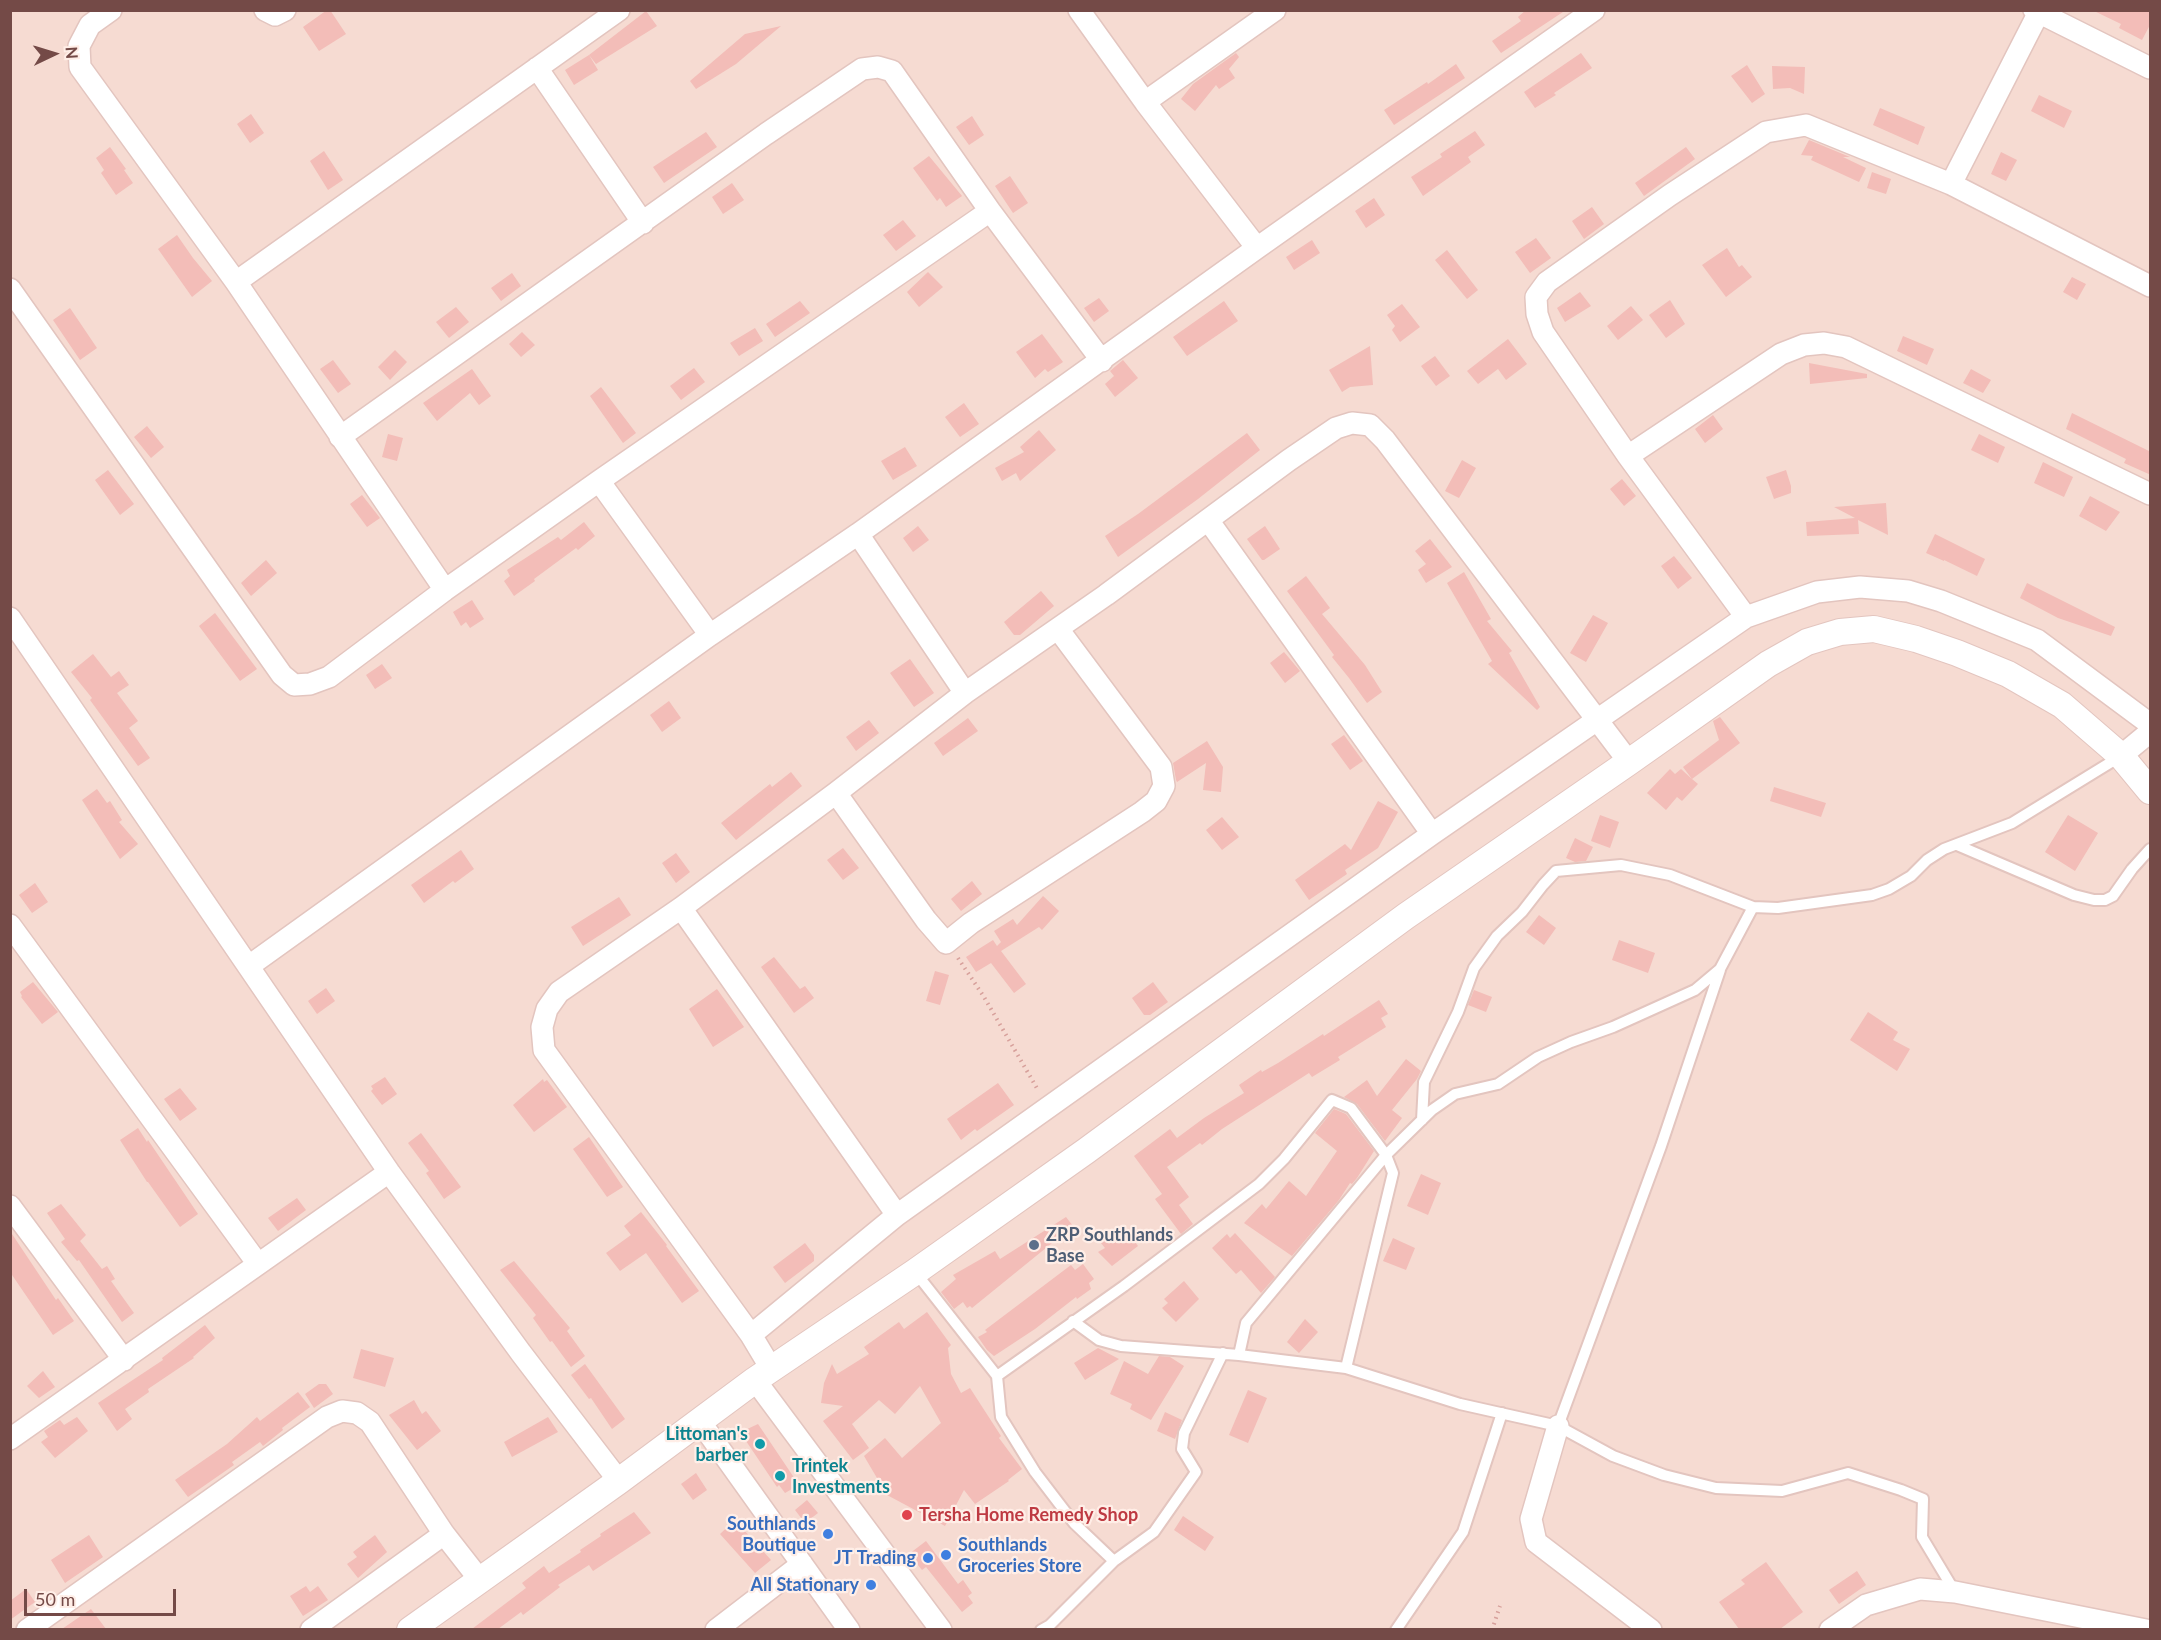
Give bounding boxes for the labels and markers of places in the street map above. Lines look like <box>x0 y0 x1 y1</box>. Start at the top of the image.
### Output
place label: ZRP Southlands Base <box>1046 1224 1173 1266</box>
marker: ZRP Southlands Base <box>1027 1238 1041 1252</box>
place label: Littoman's barber <box>666 1423 748 1466</box>
marker: Littoman's barber <box>753 1437 767 1451</box>
place label: Trintek Investments <box>792 1455 890 1498</box>
marker: Trintek Investments <box>773 1469 787 1483</box>
place label: Tersha Home Remedy Shop <box>919 1504 1138 1526</box>
marker: Tersha Home Remedy Shop <box>900 1508 914 1522</box>
place label: Southlands Boutique <box>727 1513 816 1556</box>
marker: Southlands Boutique <box>821 1527 835 1541</box>
place label: Southlands Groceries Store <box>958 1534 1082 1576</box>
place label: JT Trading <box>834 1547 916 1569</box>
marker: Southlands Groceries Store <box>939 1548 953 1562</box>
marker: JT Trading <box>921 1551 935 1565</box>
place label: All Stationary <box>751 1574 859 1596</box>
marker: All Stationary <box>864 1578 878 1592</box>

